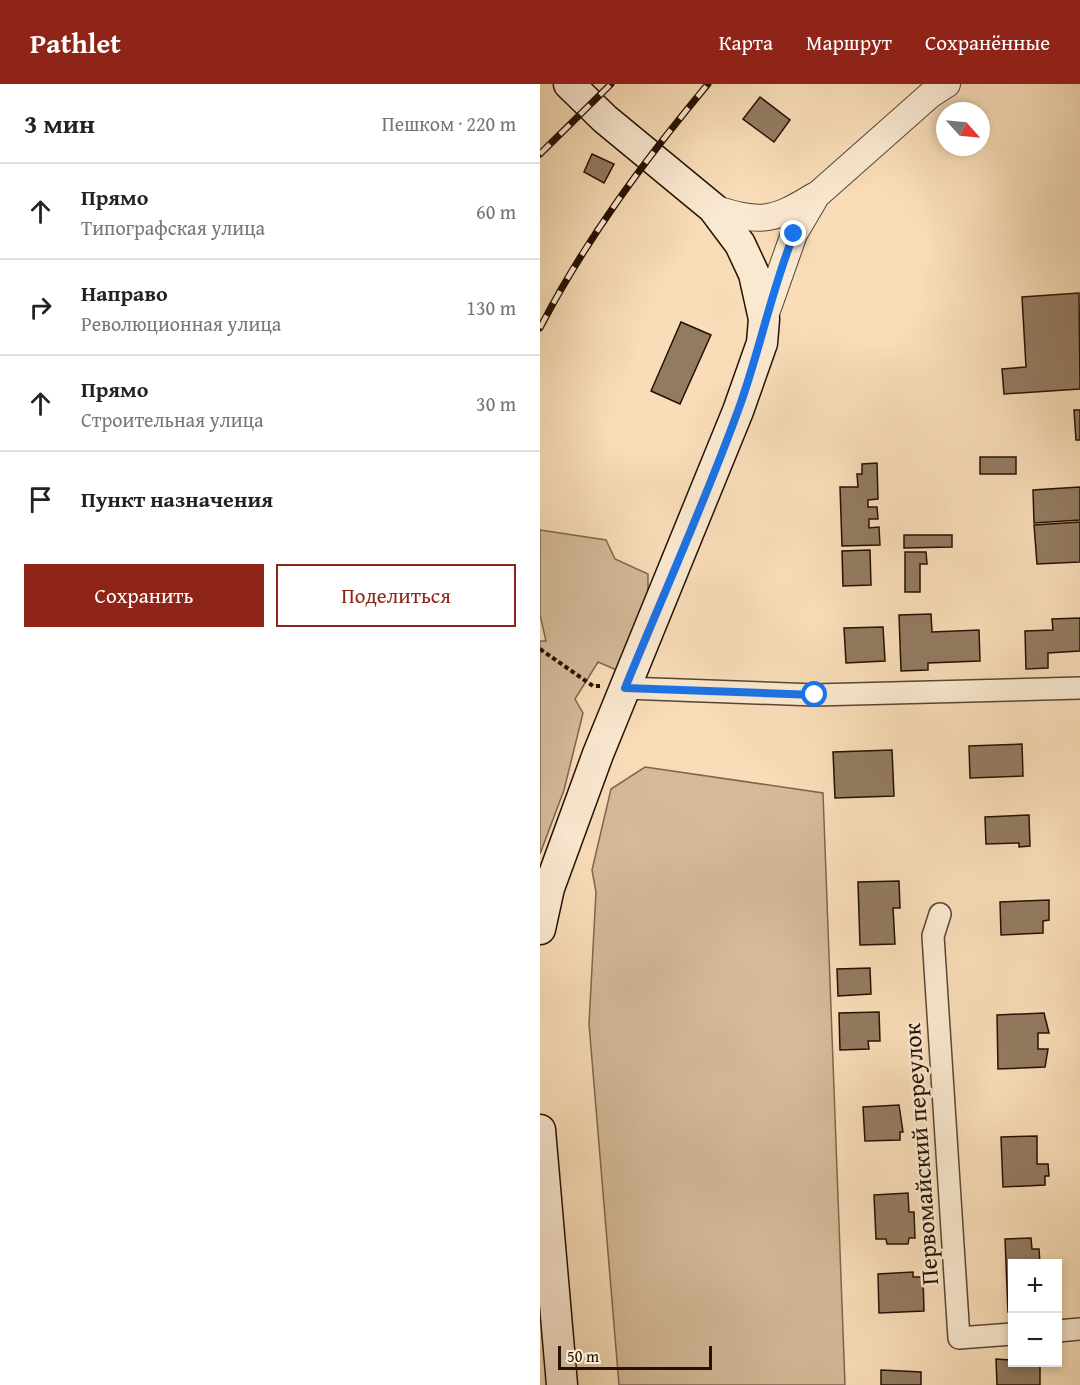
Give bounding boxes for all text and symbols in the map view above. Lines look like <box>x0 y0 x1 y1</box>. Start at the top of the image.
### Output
text: Pathlet <box>30 22 121 63</box>
text: Карта <box>719 27 773 58</box>
text: Маршрут <box>806 27 892 58</box>
text: Сохранённые <box>925 27 1050 58</box>
north arrow <box>936 102 990 156</box>
text: 3 мин <box>24 104 95 143</box>
text: Пешком · 220 m <box>382 109 516 138</box>
text: Прямо <box>81 181 148 213</box>
icon: ahead <box>24 195 57 228</box>
text: 60 m <box>476 197 516 226</box>
text: Типографская улица <box>81 213 265 242</box>
route end <box>780 220 806 246</box>
text: Направо <box>81 277 168 309</box>
icon: right <box>24 291 57 324</box>
text: 130 m <box>466 293 516 322</box>
text: Революционная улица <box>81 309 281 338</box>
text: Прямо <box>81 373 148 405</box>
icon: ahead <box>24 387 57 420</box>
text: 30 m <box>476 389 516 418</box>
text: Строительная улица <box>81 405 264 434</box>
icon: arrive <box>24 483 57 516</box>
text: Пункт назначения <box>81 483 273 515</box>
button: Сохранить <box>24 564 264 627</box>
button: Поделиться <box>276 564 516 627</box>
route start <box>801 681 827 707</box>
street label: Первомайский переулок <box>894 1021 947 1286</box>
map controls <box>1008 1259 1062 1367</box>
button: + <box>1008 1259 1062 1313</box>
button: − <box>1008 1313 1062 1367</box>
scale bar <box>558 1343 712 1370</box>
text: 50 m <box>567 1344 599 1368</box>

